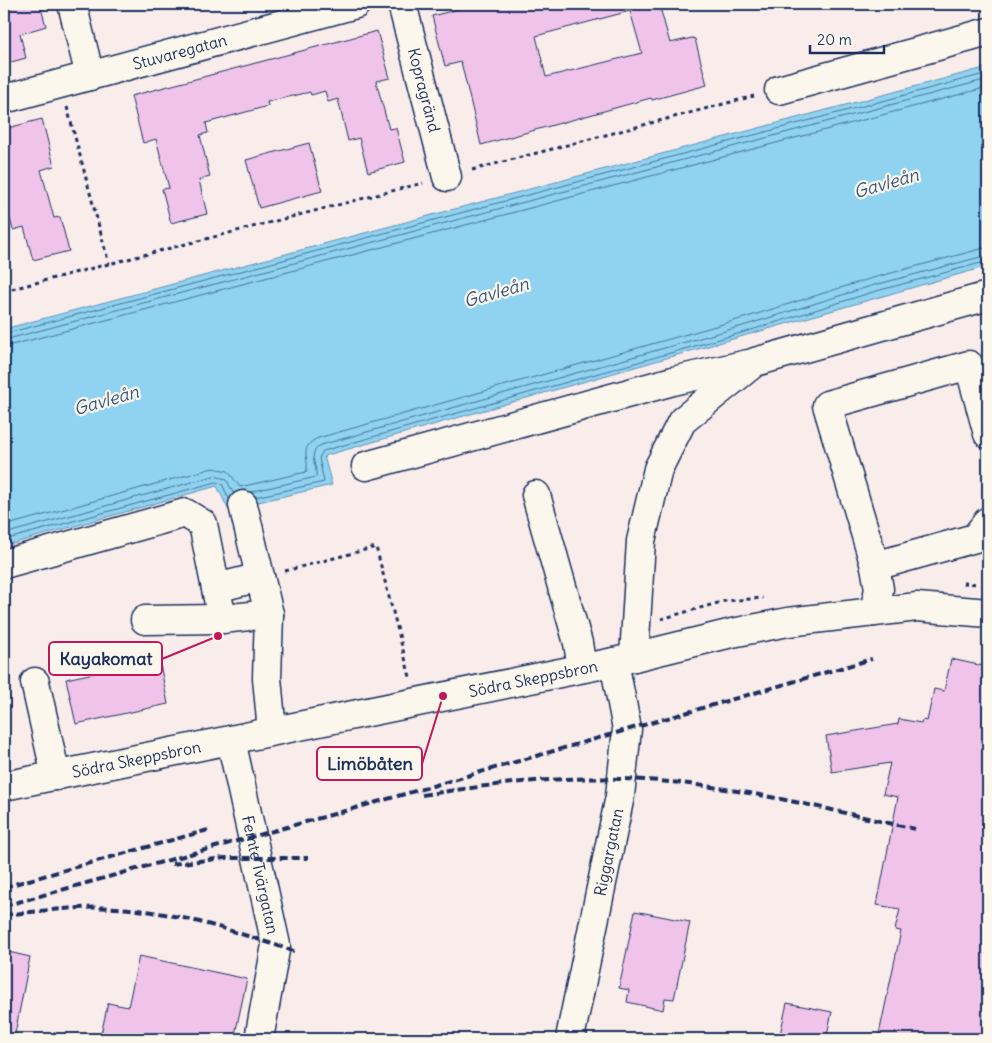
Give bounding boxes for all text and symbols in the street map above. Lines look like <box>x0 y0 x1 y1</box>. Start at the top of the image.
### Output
scale bar <box>810 22 883 54</box>
street label: Stuvaregatan <box>130 29 229 74</box>
text: 20 m <box>817 30 852 49</box>
street label: Kopragränd <box>404 46 445 134</box>
water label: Gavleån <box>851 163 922 203</box>
water label: Gavleån <box>461 272 532 312</box>
water label: Gavleån <box>71 380 142 420</box>
callout: Kayakomat <box>49 642 162 675</box>
text: Kayakomat <box>60 647 153 670</box>
street label: Södra Skeppsbron <box>467 656 599 701</box>
street label: Södra Skeppsbron <box>70 736 203 782</box>
callout: Limöbåten <box>317 747 422 780</box>
text: Limöbåten <box>327 752 414 775</box>
street label: Riggargatan <box>590 807 627 898</box>
street label: Femte Tvärgatan <box>238 814 283 936</box>

